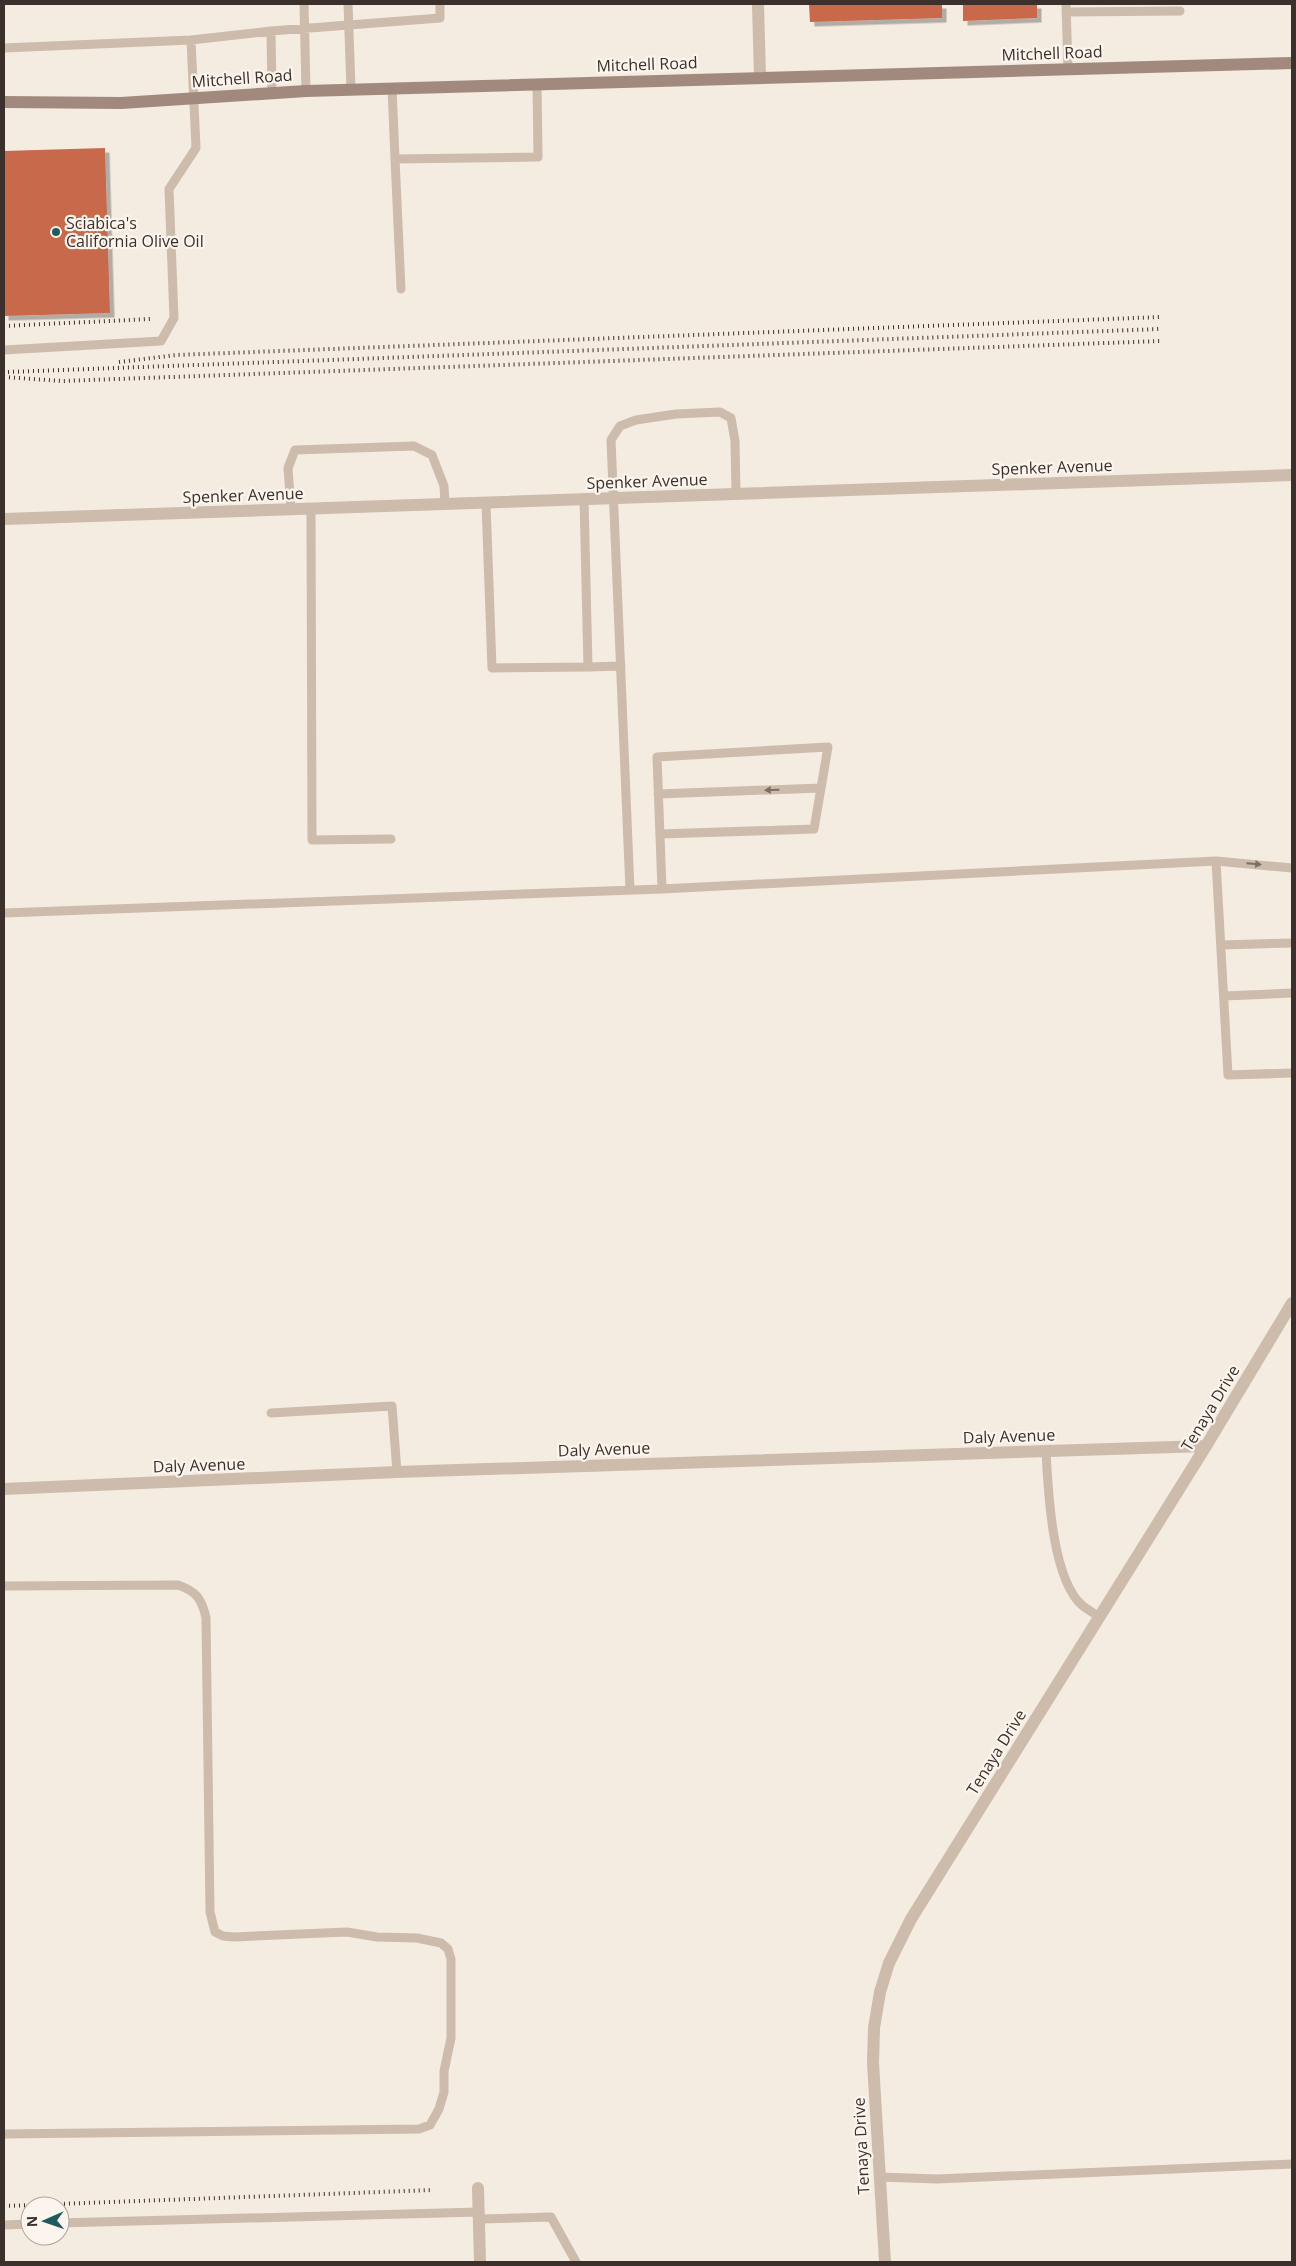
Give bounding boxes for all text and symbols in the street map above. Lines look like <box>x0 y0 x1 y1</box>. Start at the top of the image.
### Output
street label: Mitchell Road <box>1001 40 1103 66</box>
street label: Mitchell Road <box>596 51 698 77</box>
street label: Mitchell Road <box>191 64 293 92</box>
place label: Sciabica's California Olive Oil <box>66 212 204 252</box>
marker: Sciabica's California Olive Oil <box>50 226 62 238</box>
street label: Spenker Avenue <box>991 454 1113 480</box>
street label: Spenker Avenue <box>586 468 708 494</box>
street label: Spenker Avenue <box>182 482 304 508</box>
one-way arrow <box>764 786 780 794</box>
one-way arrow <box>1246 860 1262 868</box>
street label: Tenaya Drive <box>1176 1361 1244 1455</box>
street label: Daly Avenue <box>962 1423 1056 1449</box>
street label: Daly Avenue <box>557 1436 651 1462</box>
street label: Daly Avenue <box>152 1452 246 1478</box>
street label: Tenaya Drive <box>961 1705 1031 1799</box>
street label: Tenaya Drive <box>847 2097 875 2195</box>
north arrow <box>20 2196 70 2246</box>
text: N <box>22 2215 41 2227</box>

